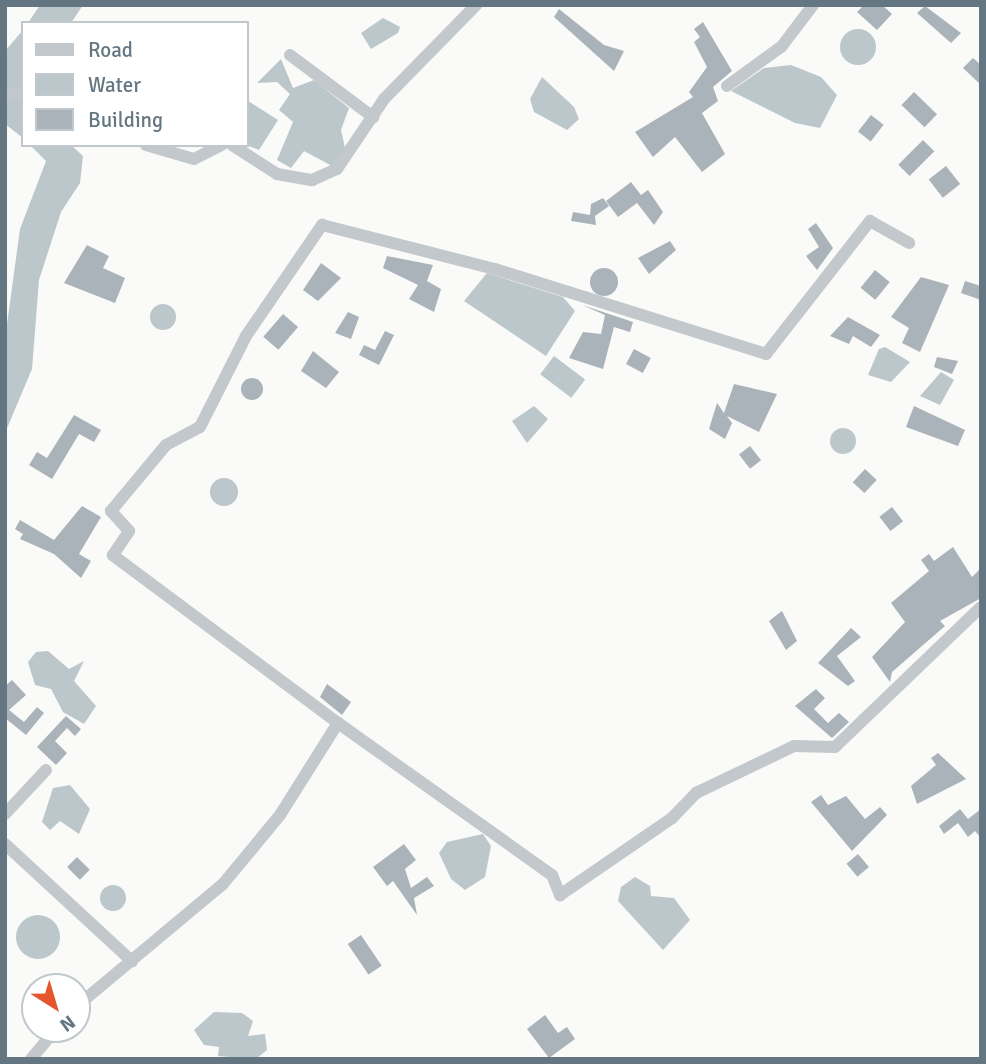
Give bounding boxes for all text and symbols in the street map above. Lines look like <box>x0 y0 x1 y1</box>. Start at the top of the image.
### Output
legend <box>21 21 248 147</box>
text: Road <box>88 37 133 63</box>
text: Water <box>88 72 141 98</box>
text: Building <box>88 107 163 133</box>
north arrow <box>21 973 91 1043</box>
text: N <box>55 1010 80 1037</box>

